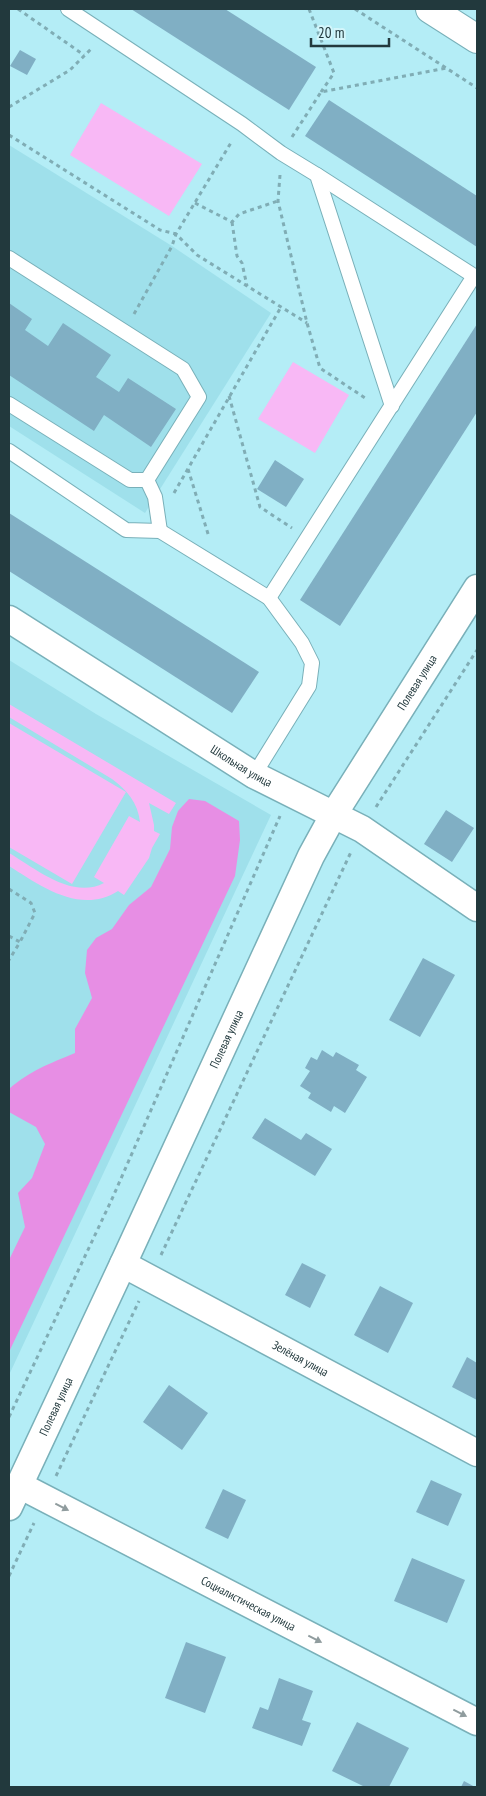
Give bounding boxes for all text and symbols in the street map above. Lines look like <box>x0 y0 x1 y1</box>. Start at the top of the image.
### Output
scale bar <box>311 15 388 47</box>
text: 20 m <box>318 23 344 42</box>
street label: Полевая улица <box>394 652 440 713</box>
street label: Школьная улица <box>208 741 275 790</box>
street label: Полевая улица <box>206 1007 246 1071</box>
street label: Зелёная улица <box>270 1337 331 1379</box>
street label: Полевая улица <box>36 1375 76 1438</box>
one-way arrow <box>55 1503 70 1511</box>
street label: Социалистическая улица <box>199 1572 298 1634</box>
one-way arrow <box>308 1635 323 1643</box>
one-way arrow <box>452 1709 467 1717</box>

